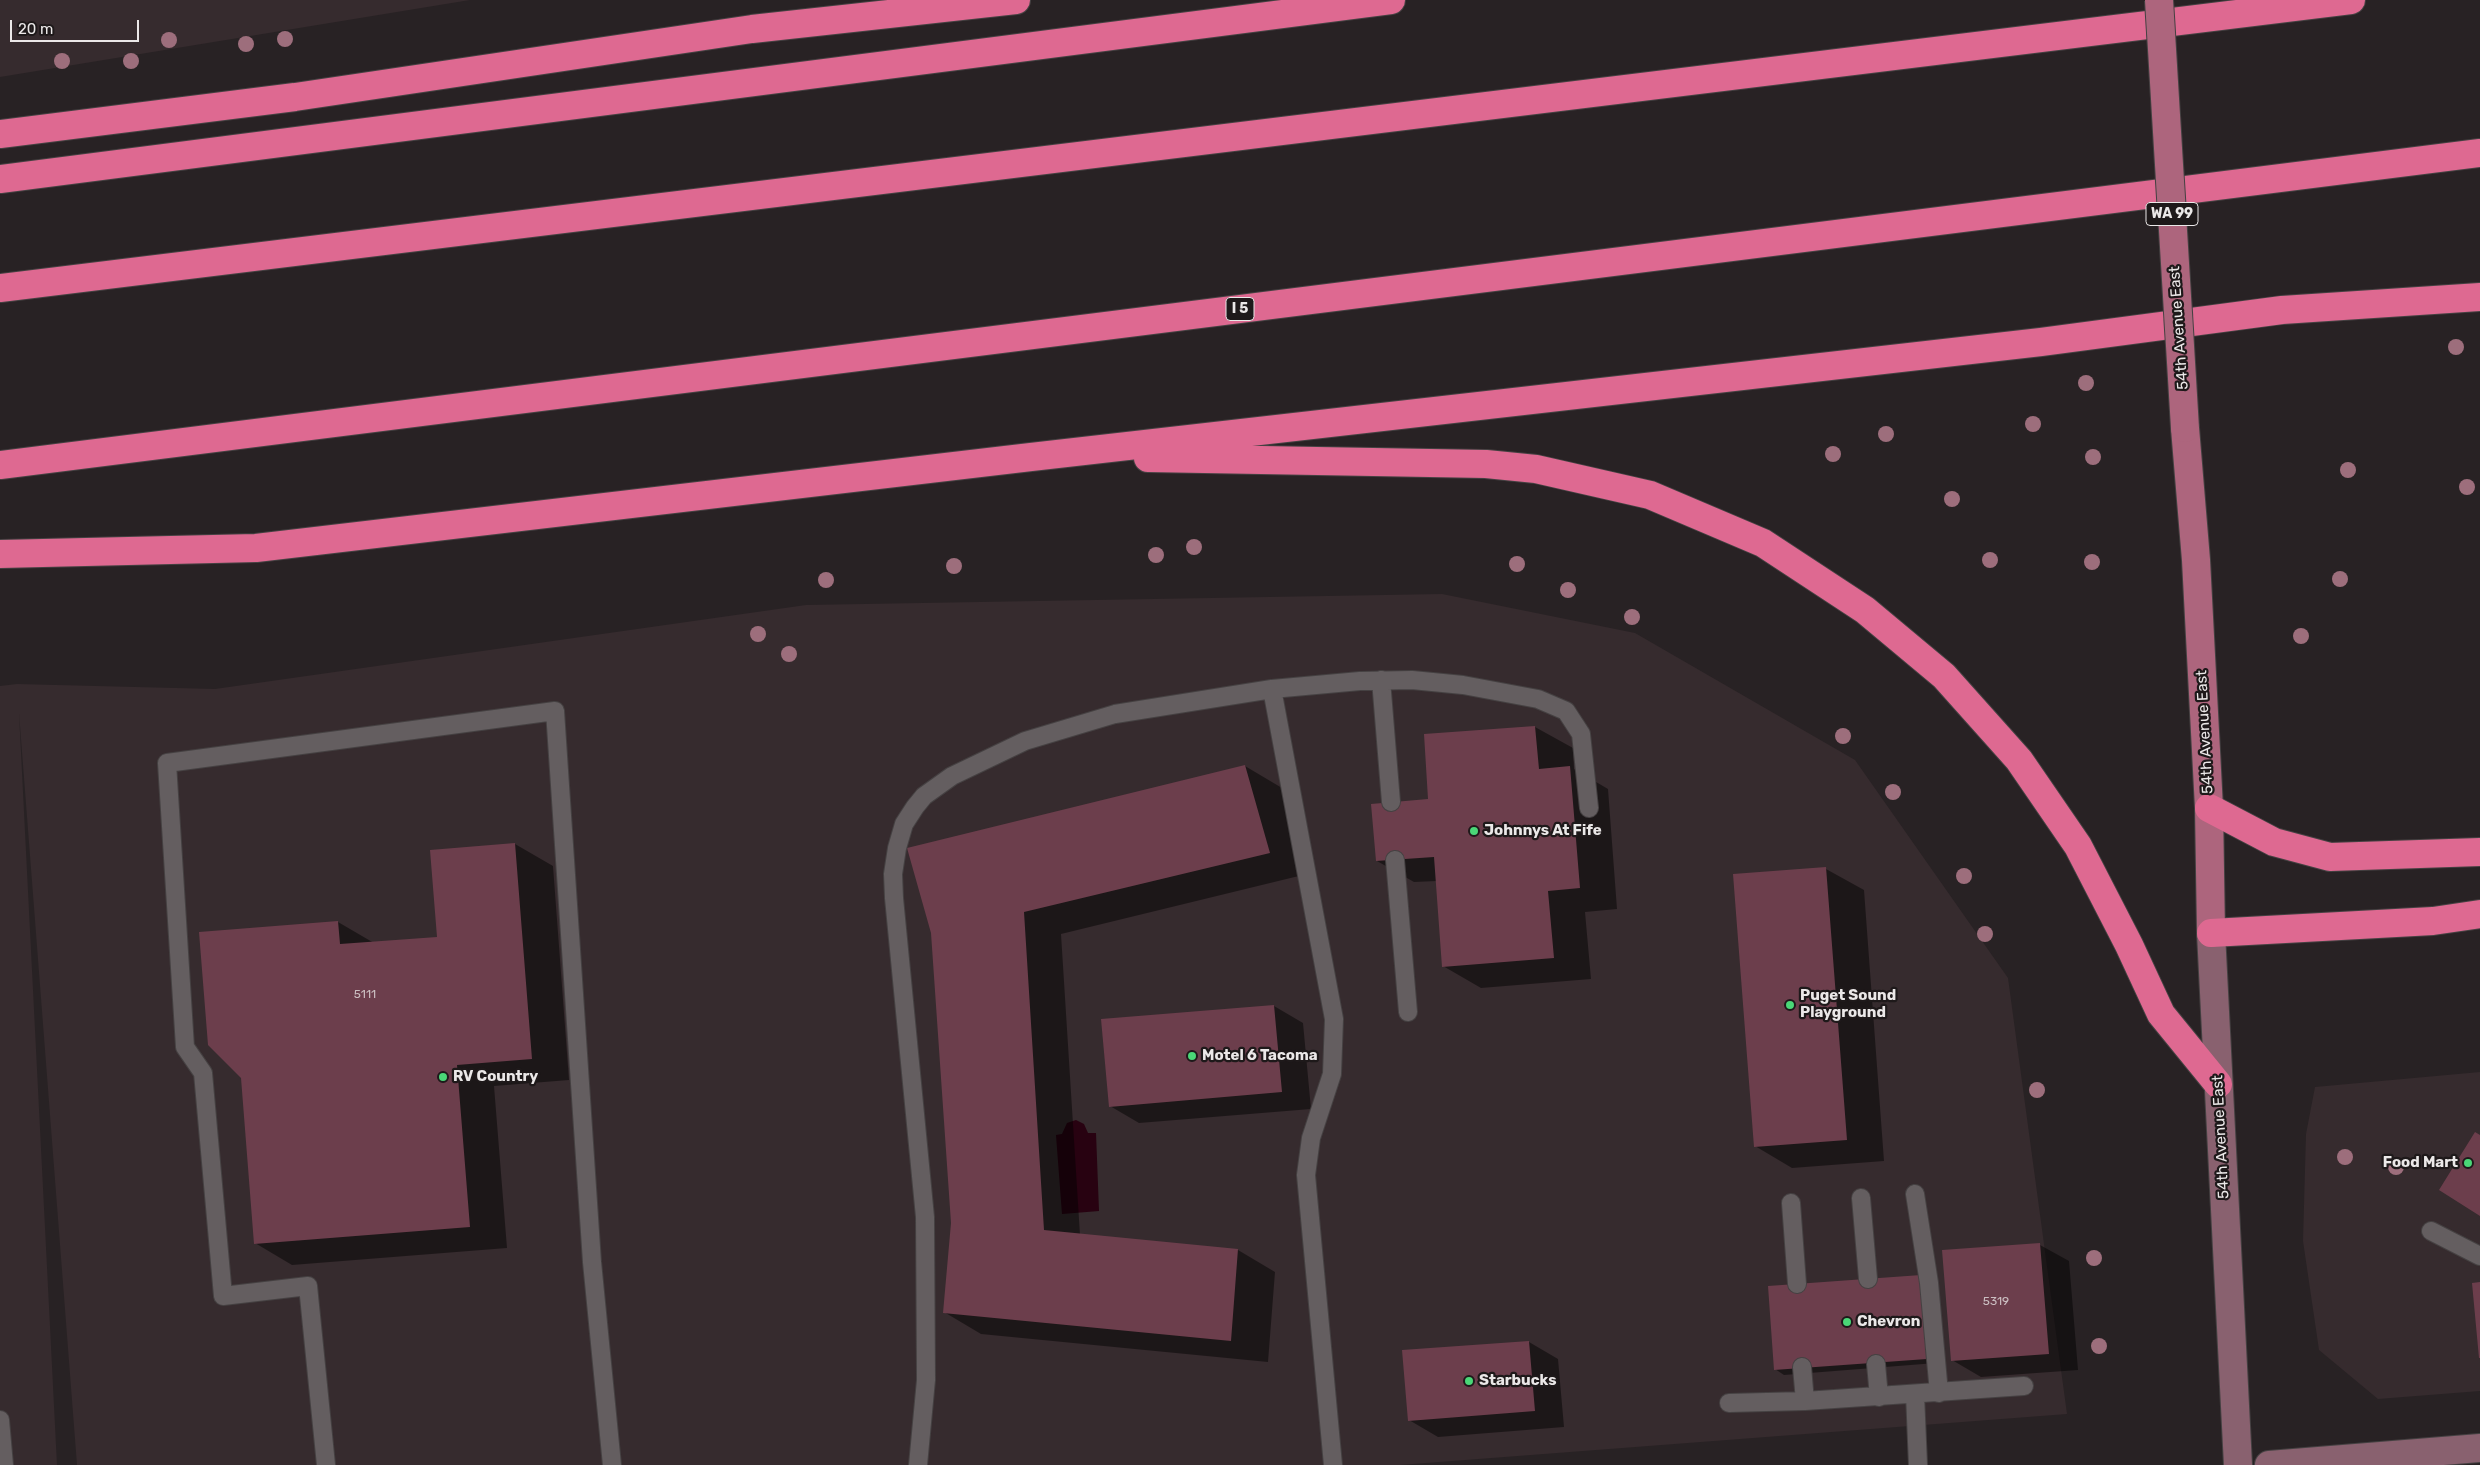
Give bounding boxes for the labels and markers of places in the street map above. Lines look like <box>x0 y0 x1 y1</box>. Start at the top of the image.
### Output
place label: Johnnys At Fife <box>1484 822 1602 840</box>
marker: Johnnys At Fife <box>1468 825 1480 837</box>
place label: Puget Sound Playground <box>1800 987 1896 1022</box>
marker: Puget Sound Playground <box>1784 999 1796 1011</box>
place label: Motel 6 Tacoma <box>1202 1047 1317 1065</box>
marker: Motel 6 Tacoma <box>1186 1050 1198 1062</box>
place label: RV Country <box>453 1068 538 1086</box>
marker: RV Country <box>437 1071 449 1083</box>
place label: Food Mart <box>2383 1154 2458 1172</box>
marker: Food Mart <box>2462 1157 2474 1169</box>
place label: Chevron <box>1857 1313 1920 1331</box>
marker: Chevron <box>1841 1316 1853 1328</box>
place label: Starbucks <box>1479 1372 1556 1390</box>
marker: Starbucks <box>1463 1375 1475 1387</box>

